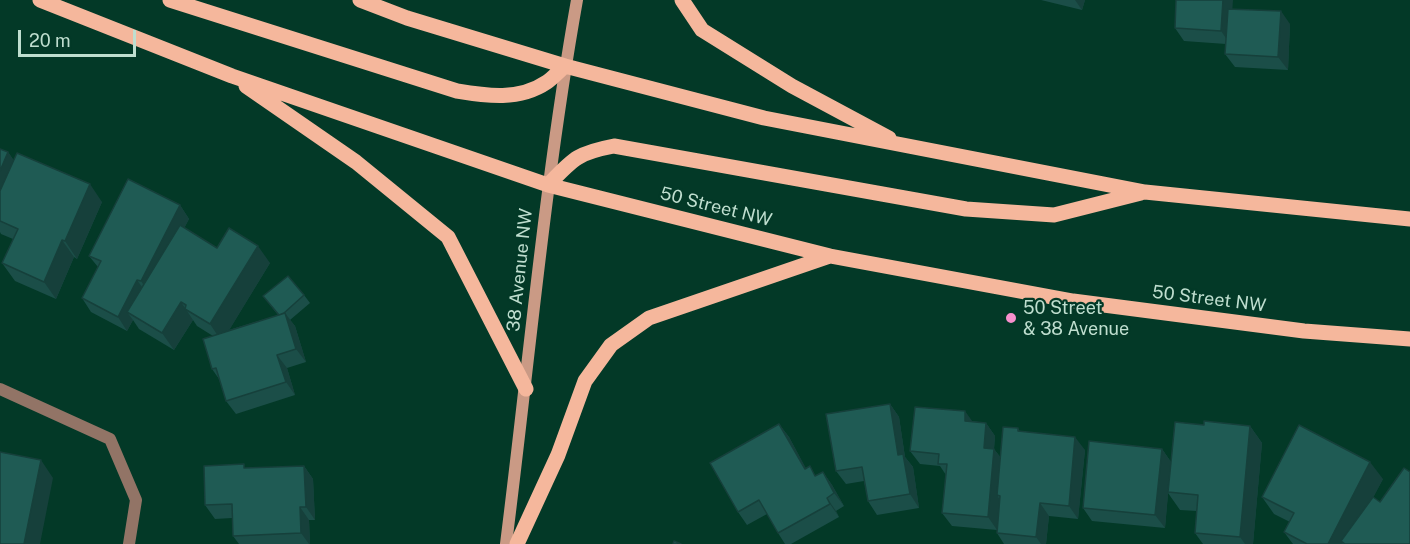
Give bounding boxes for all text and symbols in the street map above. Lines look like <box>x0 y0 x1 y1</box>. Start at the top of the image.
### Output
scale bar <box>21 18 140 56</box>
text: 20 m <box>29 30 71 51</box>
street label: 50 Street NW <box>658 183 774 231</box>
street label: 38 Avenue NW <box>503 207 537 333</box>
street label: 50 Street NW <box>1151 281 1267 317</box>
place label: 50 Street & 38 Avenue <box>1023 297 1129 340</box>
marker: 50 Street & 38 Avenue <box>1004 311 1018 325</box>

